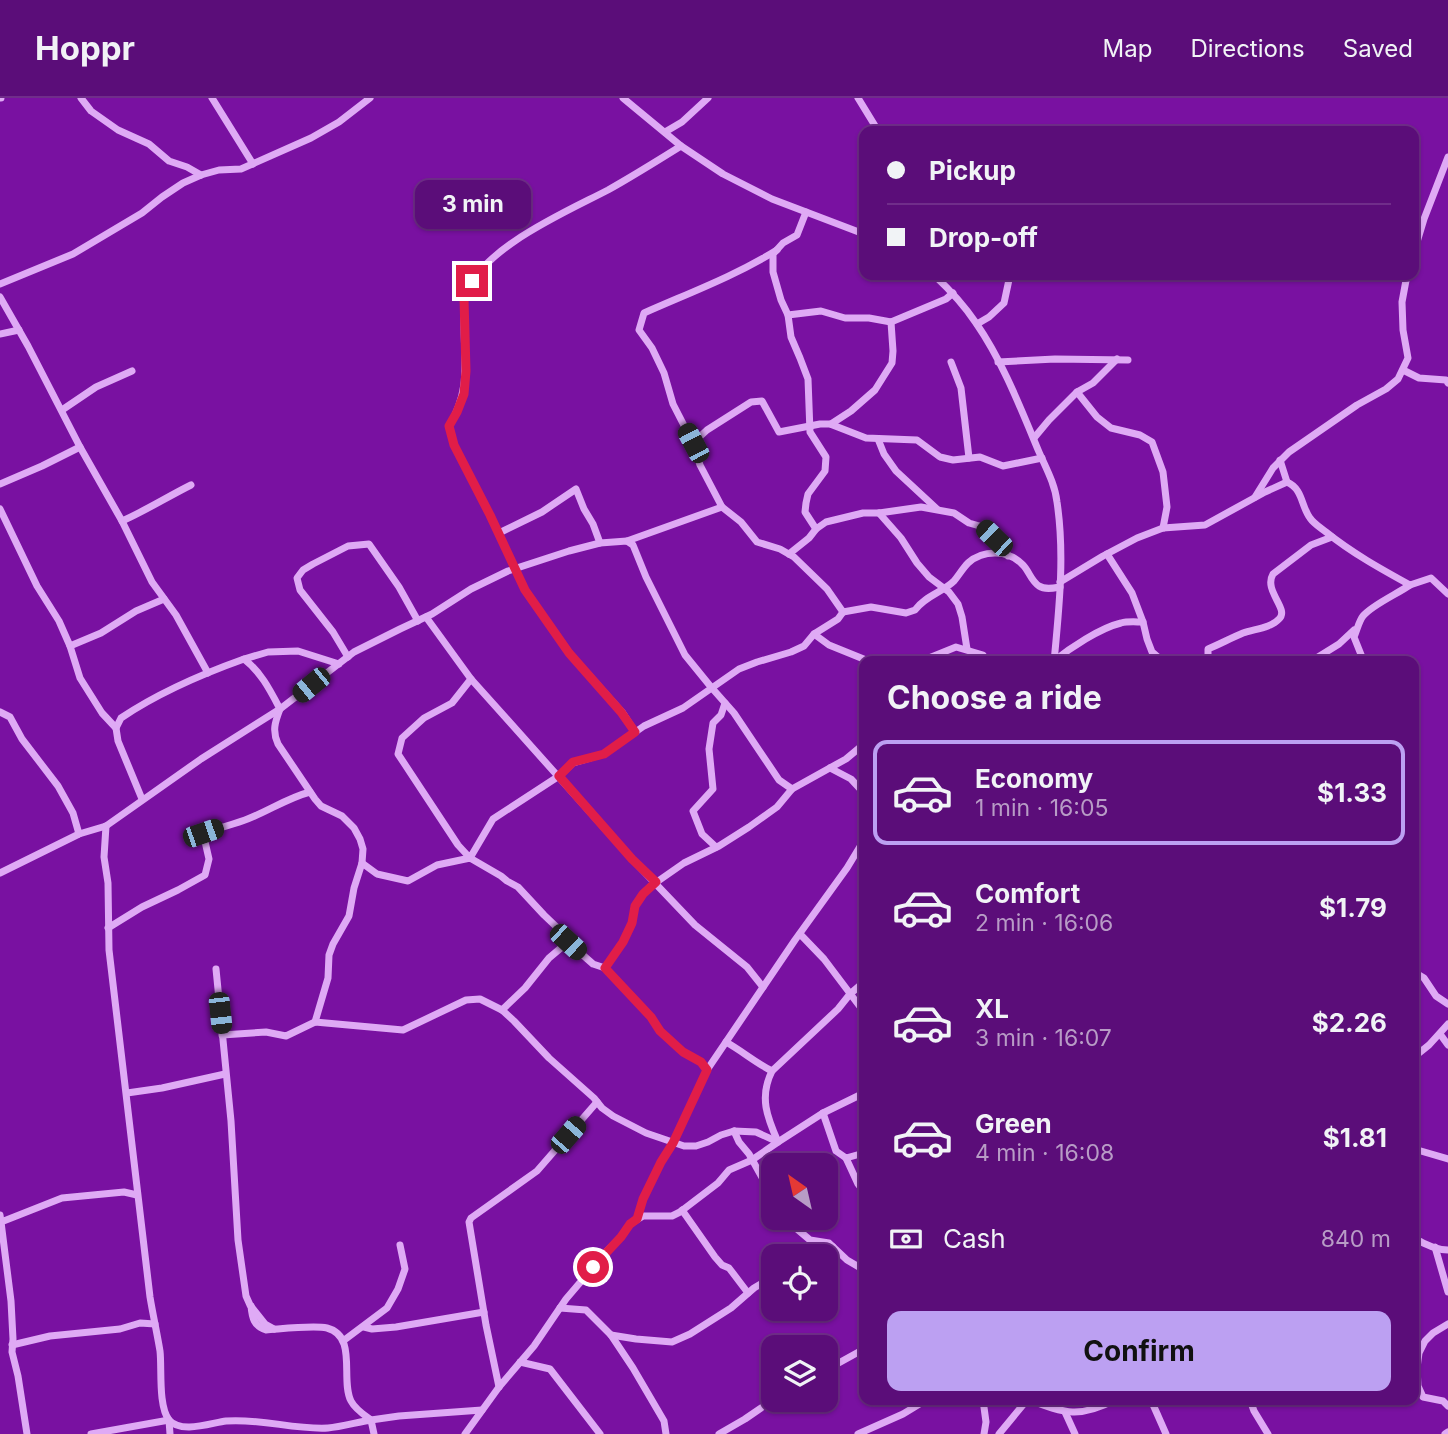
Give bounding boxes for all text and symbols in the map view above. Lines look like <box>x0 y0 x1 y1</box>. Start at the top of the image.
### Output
text: Hoppr <box>35 28 135 68</box>
text: Map <box>1103 34 1152 63</box>
text: Directions <box>1190 34 1305 63</box>
text: Saved <box>1343 34 1413 63</box>
text: Pickup <box>929 155 1016 186</box>
callout: 3 min <box>414 180 530 228</box>
text: 3 min <box>442 190 504 218</box>
text: Drop-off <box>929 222 1038 253</box>
route end <box>456 265 488 297</box>
car <box>674 420 713 466</box>
car <box>972 516 1017 560</box>
car <box>289 664 334 706</box>
text: Choose a ride <box>887 678 1102 717</box>
icon: car <box>891 761 954 824</box>
text: Economy <box>975 763 1093 794</box>
text: $1.33 <box>1317 777 1387 808</box>
text: 1 min · 16:05 <box>975 794 1108 822</box>
car <box>180 816 227 850</box>
icon: car <box>891 876 954 939</box>
text: Comfort <box>975 878 1080 909</box>
text: $1.79 <box>1319 892 1387 923</box>
text: 2 min · 16:06 <box>975 909 1113 937</box>
car <box>546 920 591 964</box>
car <box>208 991 233 1035</box>
icon: car <box>891 991 954 1054</box>
text: XL <box>975 993 1009 1024</box>
text: $2.26 <box>1312 1007 1387 1038</box>
text: 3 min · 16:07 <box>975 1024 1112 1052</box>
icon: car <box>891 1106 954 1169</box>
text: Green <box>975 1108 1052 1139</box>
car <box>547 1112 590 1158</box>
text: $1.81 <box>1323 1122 1387 1153</box>
text: 4 min · 16:08 <box>975 1139 1114 1167</box>
north arrow <box>761 1153 838 1230</box>
map controls <box>761 1153 838 1412</box>
icon: cash <box>887 1220 925 1258</box>
text: Cash <box>943 1223 1006 1254</box>
text: 840 m <box>1321 1225 1391 1253</box>
button: locate <box>761 1244 838 1321</box>
route start <box>577 1251 609 1283</box>
button: Confirm <box>887 1311 1391 1391</box>
button: layers <box>761 1335 838 1412</box>

